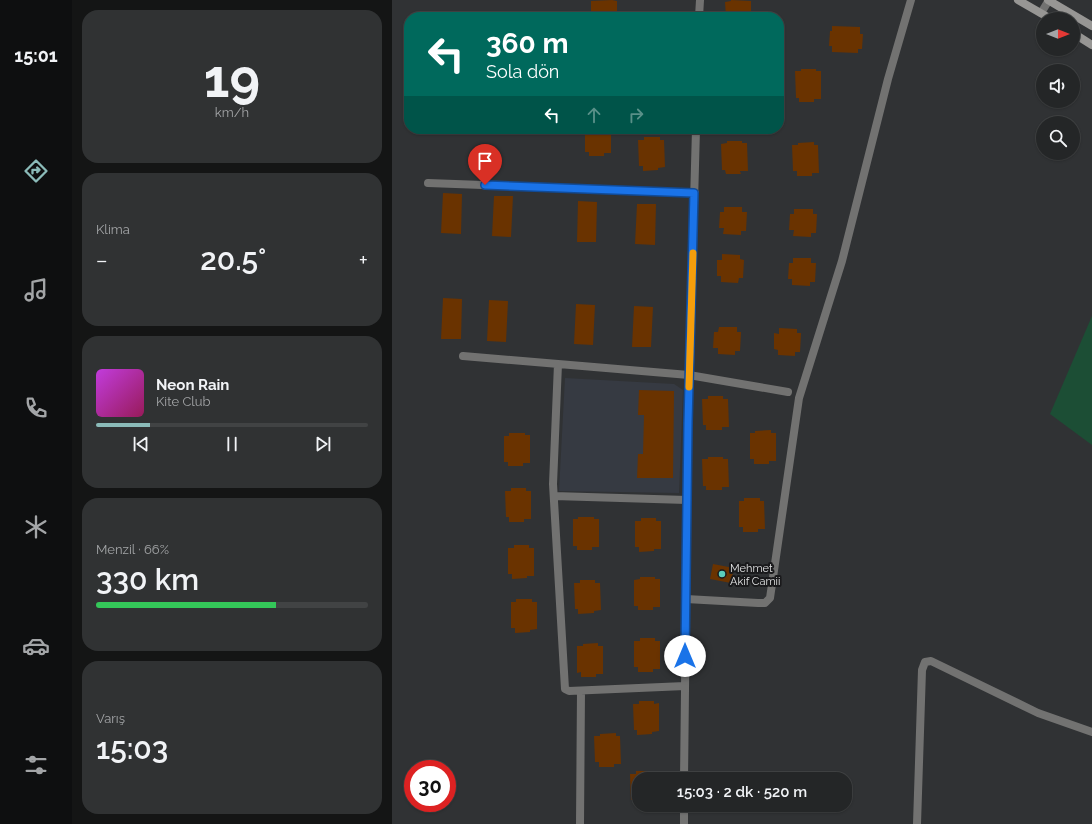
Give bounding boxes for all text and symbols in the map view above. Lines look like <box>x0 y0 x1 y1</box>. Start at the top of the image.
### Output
north arrow <box>1036 12 1080 56</box>
map controls <box>1036 12 1080 160</box>
text: 360 m <box>486 27 569 60</box>
icon: left <box>420 28 472 80</box>
text: 15:01 <box>14 45 58 66</box>
text: 19 <box>204 48 260 109</box>
text: Sola dön <box>486 61 559 82</box>
button: sound <box>1036 64 1080 108</box>
icon: left <box>541 104 563 126</box>
icon: ahead <box>583 104 605 126</box>
icon: right <box>625 104 647 126</box>
text: km/h <box>215 105 249 120</box>
button: search <box>1036 116 1080 160</box>
pin <box>468 144 502 185</box>
icon: arrive <box>474 150 496 172</box>
icon: directions <box>22 157 50 185</box>
text: Klima <box>96 222 130 237</box>
text: 20.5° <box>200 242 266 277</box>
text: − <box>96 247 108 273</box>
text: + <box>359 247 368 273</box>
icon: music <box>22 276 50 304</box>
text: Neon Rain <box>156 376 229 394</box>
icon: phone <box>22 394 50 422</box>
text: Kite Club <box>156 394 211 409</box>
icon: previous <box>130 433 152 455</box>
icon: pause <box>221 433 243 455</box>
icon: next <box>312 433 334 455</box>
icon: climate <box>22 513 50 541</box>
text: Menzil · 66% <box>96 542 169 557</box>
text: 330 km <box>96 562 199 597</box>
place label: Mehmet Akif Camii <box>730 562 780 588</box>
marker: Mehmet Akif Camii <box>717 569 727 579</box>
icon: car <box>22 632 50 660</box>
position arrow <box>664 635 706 677</box>
text: Varış <box>96 711 125 726</box>
text: 15:03 <box>96 731 168 766</box>
icon: filters <box>22 751 50 779</box>
speed limit sign: 30 <box>404 760 456 812</box>
text: 15:03 · 2 dk · 520 m <box>677 783 807 801</box>

